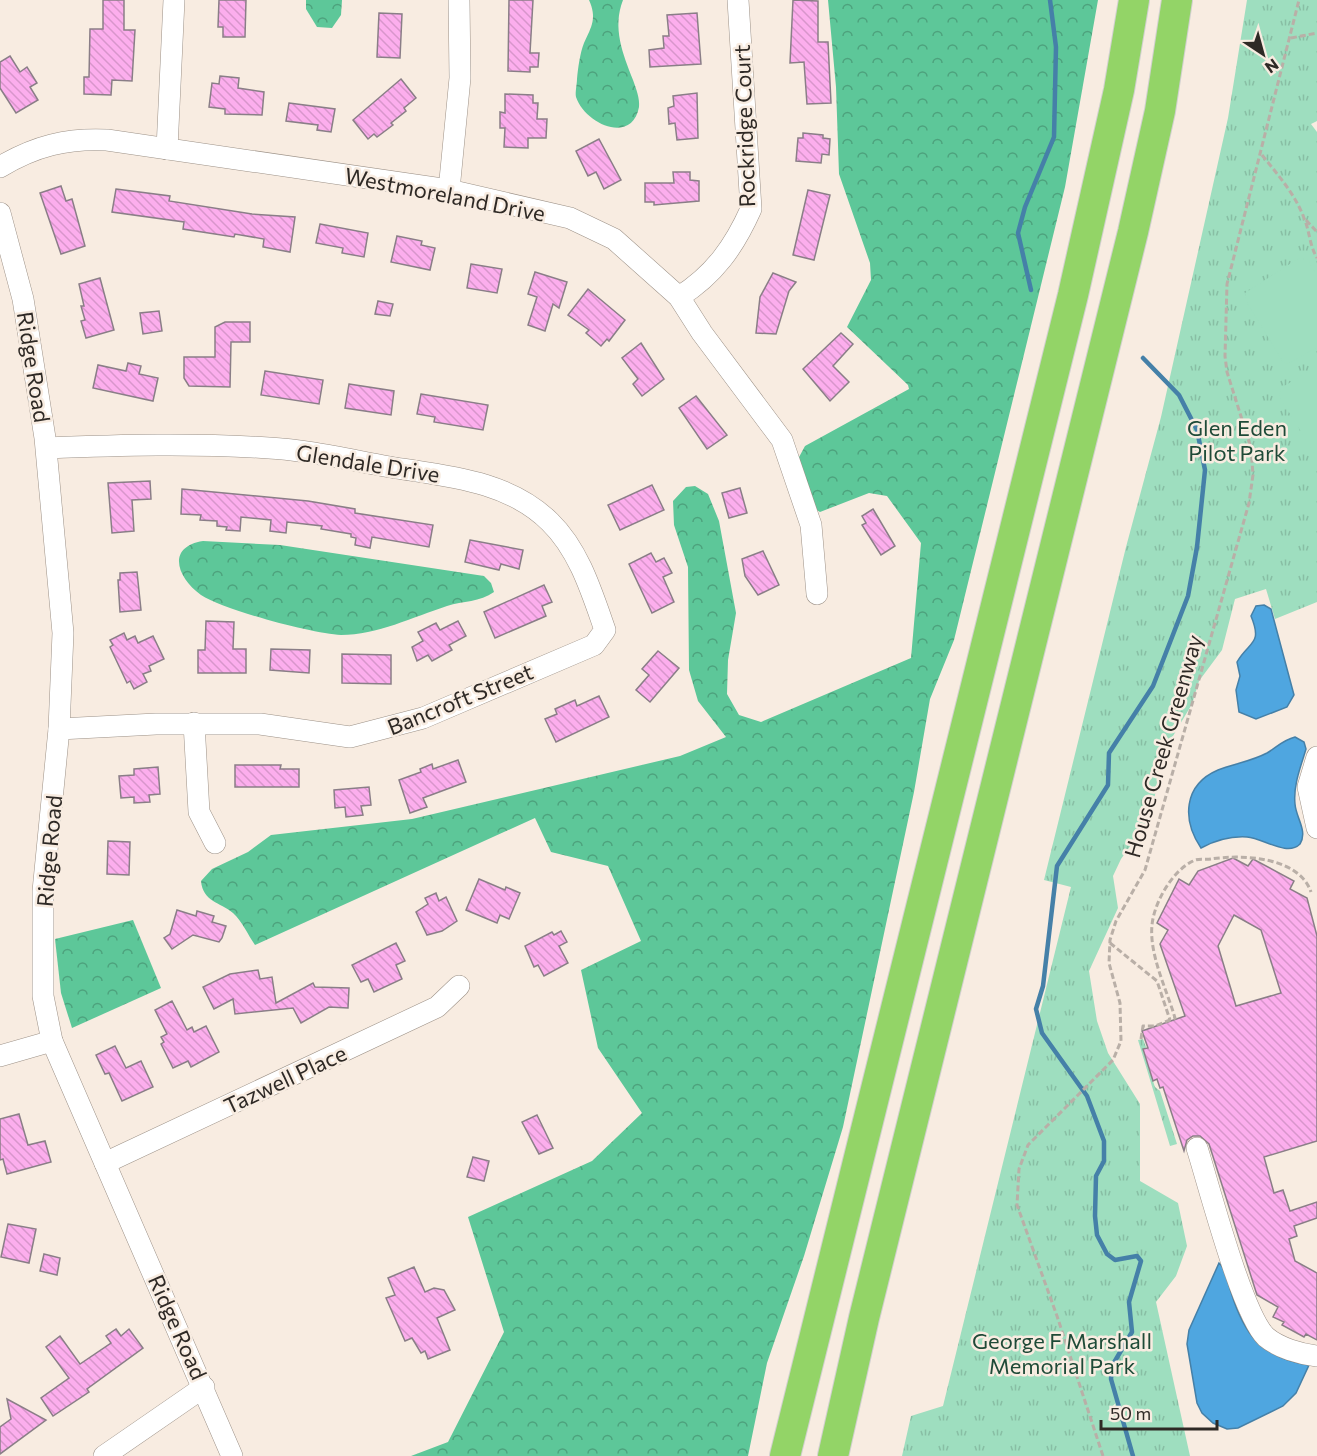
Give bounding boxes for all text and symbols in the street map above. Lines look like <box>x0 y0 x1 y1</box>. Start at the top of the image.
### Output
north arrow <box>1233 24 1293 84</box>
street label: Rockridge Court <box>728 44 760 208</box>
text: N <box>1262 55 1283 78</box>
street label: Westmoreland Drive <box>342 161 548 227</box>
street label: Ridge Road <box>12 310 56 424</box>
park label: Glen Eden Pilot Park <box>1187 414 1287 466</box>
street label: Glendale Drive <box>294 438 442 488</box>
street label: House Creek Greenway <box>1118 631 1208 861</box>
street label: Bancroft Street <box>383 658 537 740</box>
street label: Ridge Road <box>31 794 67 908</box>
street label: Tazwell Place <box>219 1039 351 1119</box>
street label: Ridge Road <box>143 1270 213 1384</box>
park label: George F Marshall Memorial Park <box>972 1327 1152 1379</box>
scale bar <box>1101 1393 1216 1431</box>
text: 50 m <box>1110 1402 1151 1424</box>

